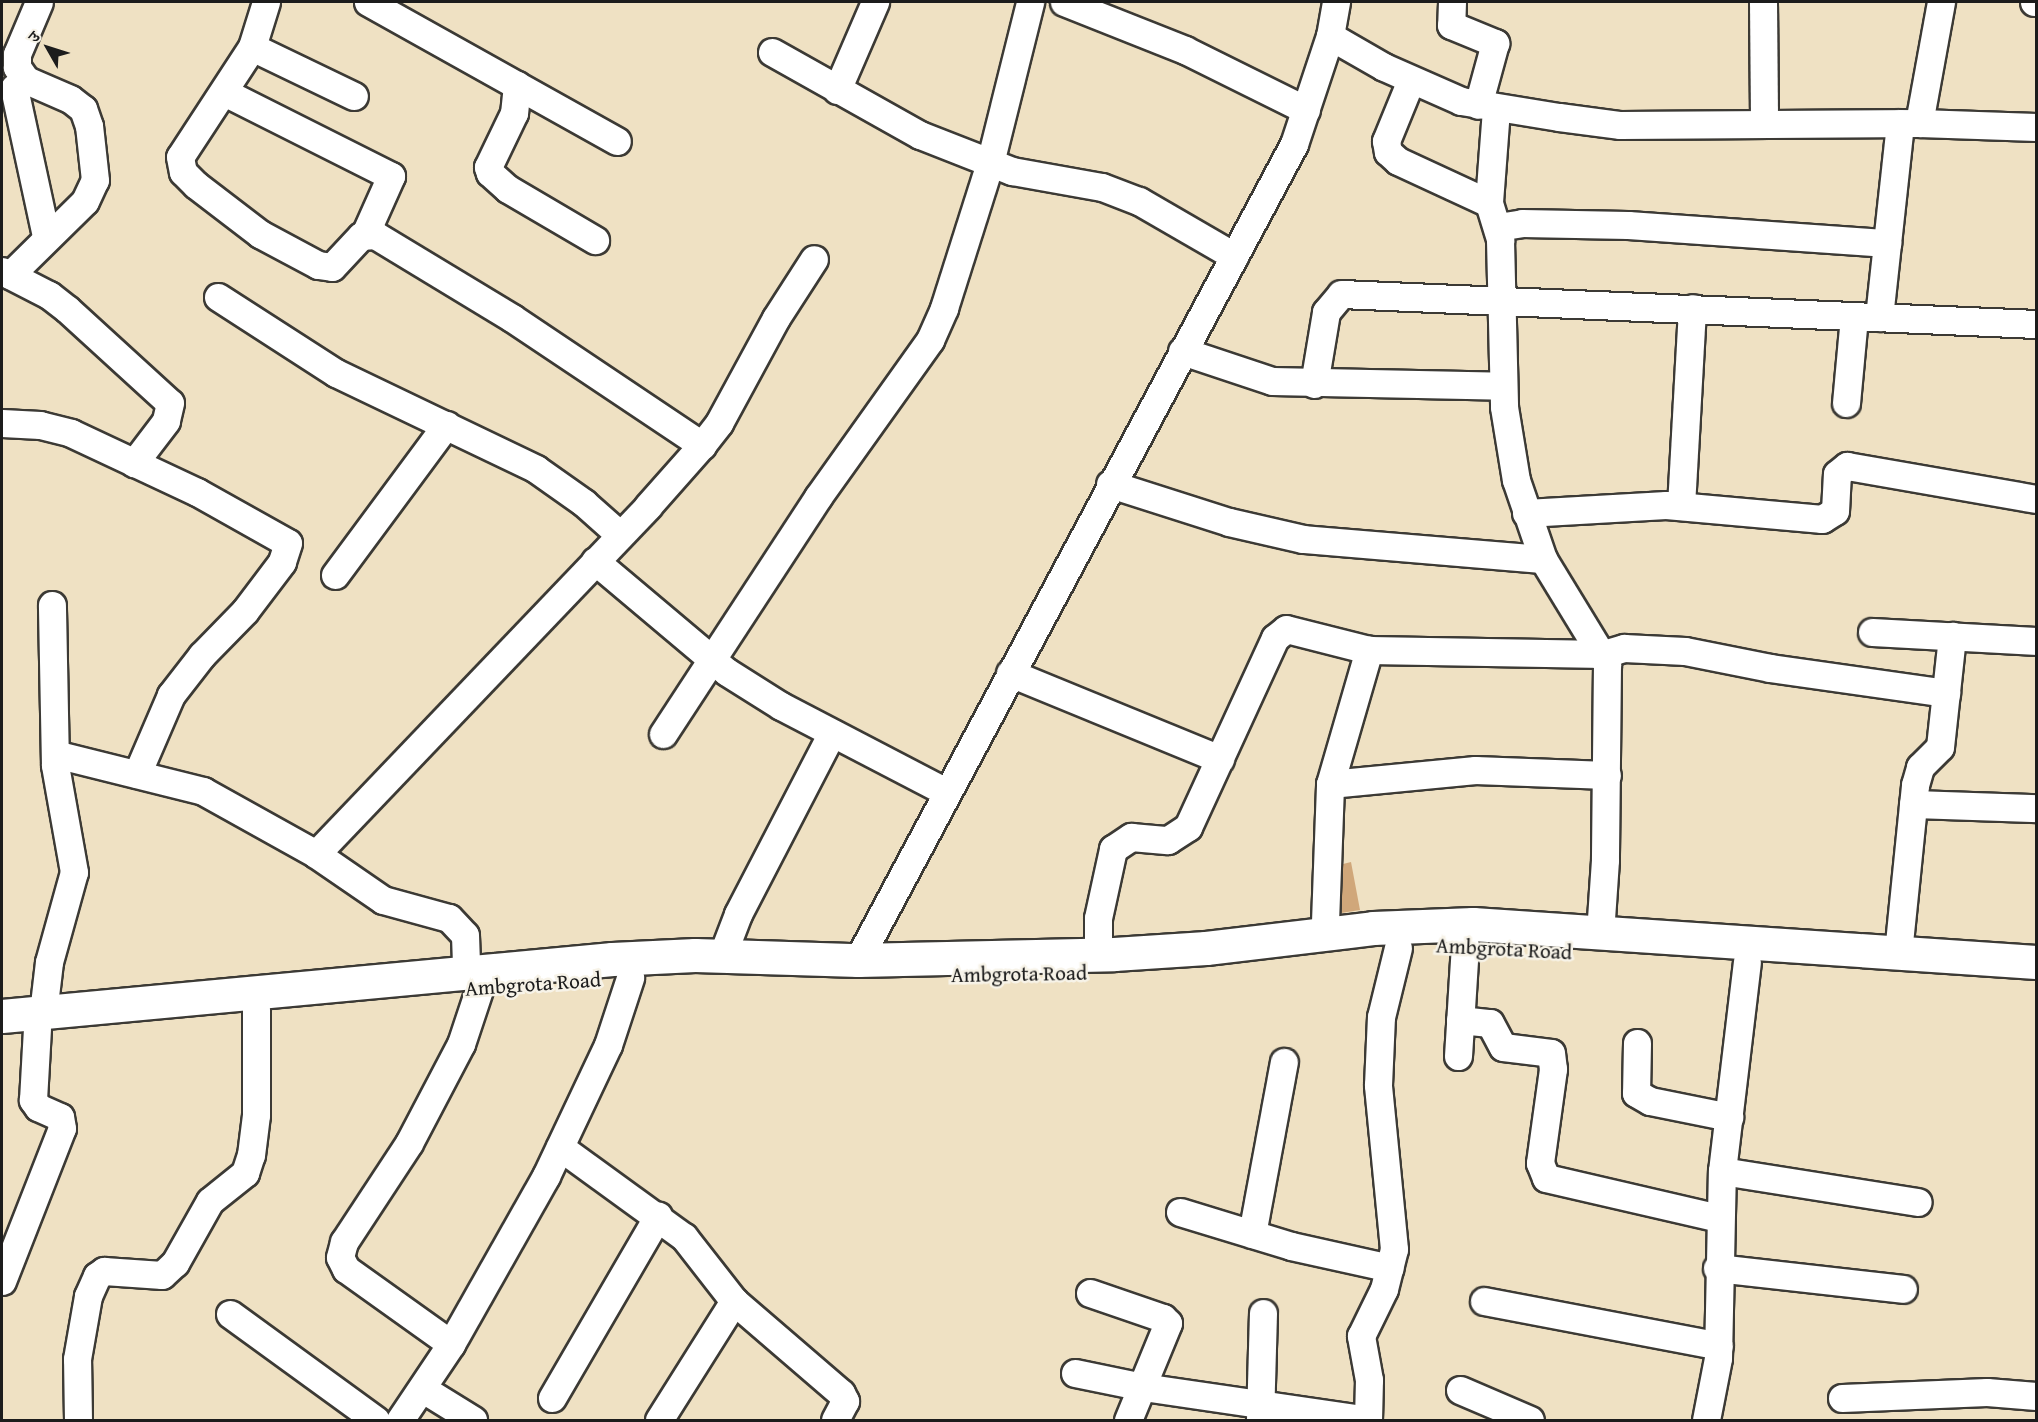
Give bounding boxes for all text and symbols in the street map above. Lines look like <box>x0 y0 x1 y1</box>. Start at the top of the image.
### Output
north arrow <box>18 18 78 78</box>
text: उ <box>22 26 46 47</box>
street label: Ambgrota Road <box>1435 933 1573 965</box>
street label: Ambgrota Road <box>951 960 1087 988</box>
street label: Ambgrota Road <box>464 967 602 1001</box>

